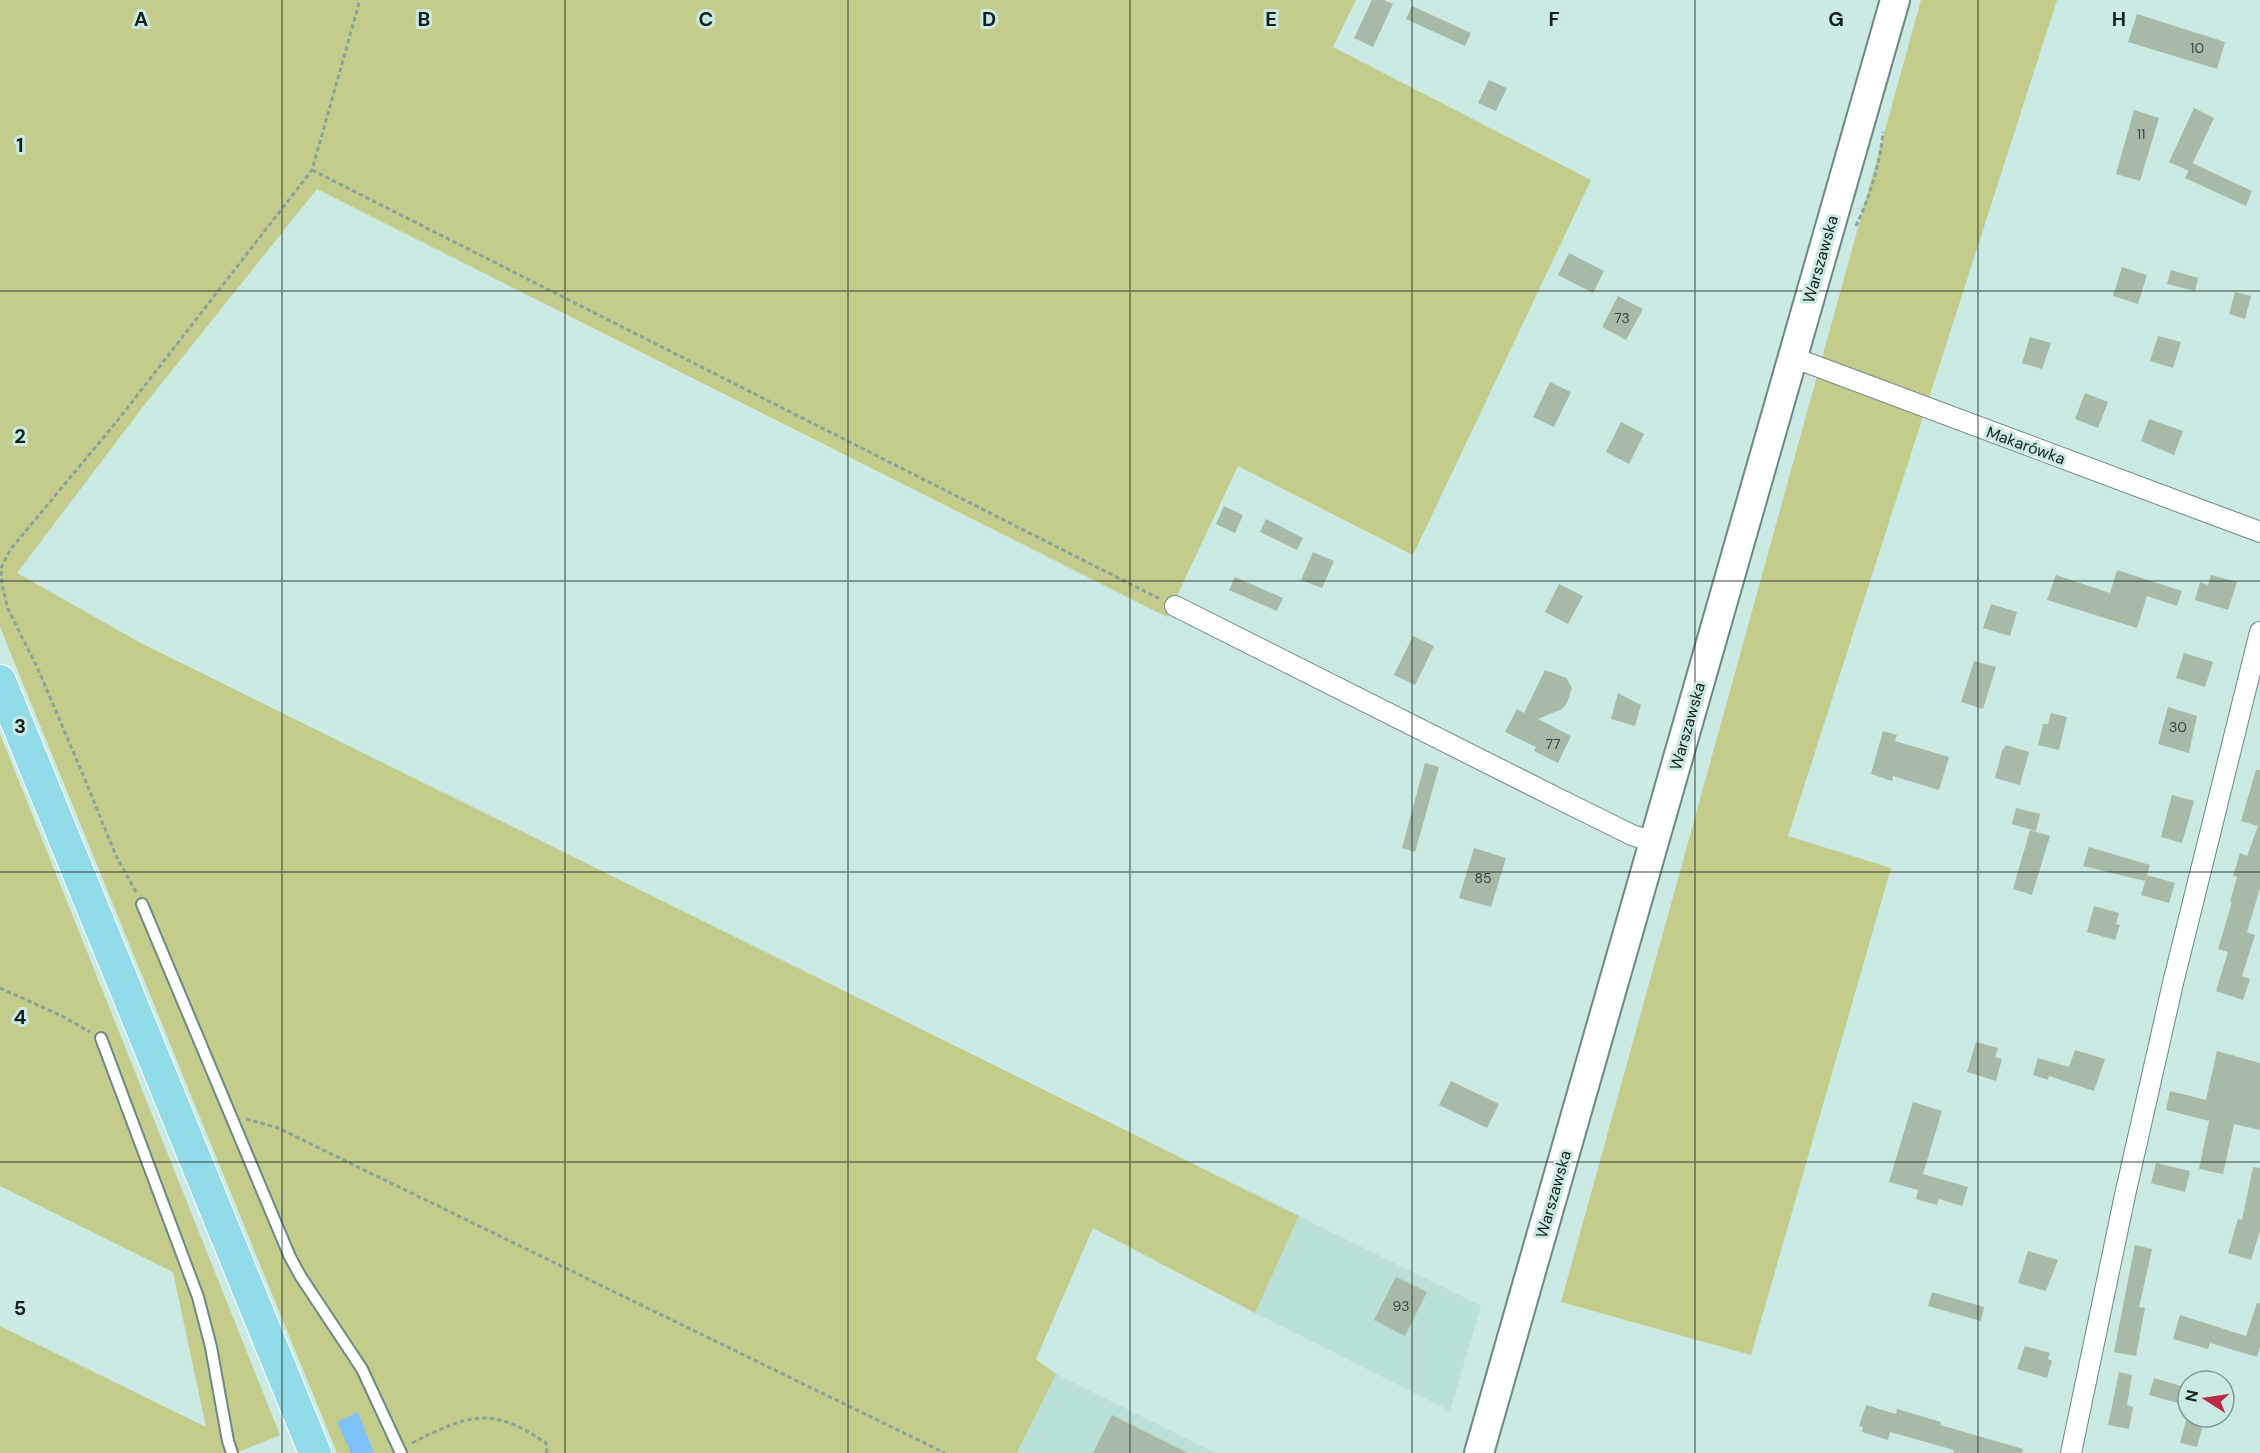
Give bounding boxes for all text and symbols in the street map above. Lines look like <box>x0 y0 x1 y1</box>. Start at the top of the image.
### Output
text: A <box>134 6 148 32</box>
text: B <box>418 6 430 32</box>
text: C <box>699 6 713 32</box>
text: D <box>982 6 996 32</box>
text: E <box>1265 6 1277 32</box>
text: F <box>1548 6 1560 32</box>
text: G <box>1828 6 1844 32</box>
text: H <box>2112 6 2126 32</box>
house number: 10 <box>2190 39 2204 57</box>
house number: 11 <box>2137 125 2145 143</box>
text: 1 <box>16 132 24 158</box>
street label: Warszawska <box>1798 213 1843 305</box>
house number: 73 <box>1614 309 1630 327</box>
street label: Makarówka <box>1983 421 2068 469</box>
text: 2 <box>14 423 26 449</box>
street label: Warszawska <box>1665 680 1710 772</box>
text: 3 <box>14 713 26 739</box>
house number: 30 <box>2169 718 2187 736</box>
house number: 77 <box>1546 735 1560 753</box>
house number: 85 <box>1474 869 1492 887</box>
text: 4 <box>14 1004 27 1030</box>
street label: Warszawska <box>1531 1148 1576 1240</box>
text: 5 <box>14 1295 26 1321</box>
house number: 93 <box>1393 1297 1409 1315</box>
north arrow <box>2176 1369 2236 1429</box>
text: N <box>2180 1388 2203 1404</box>

